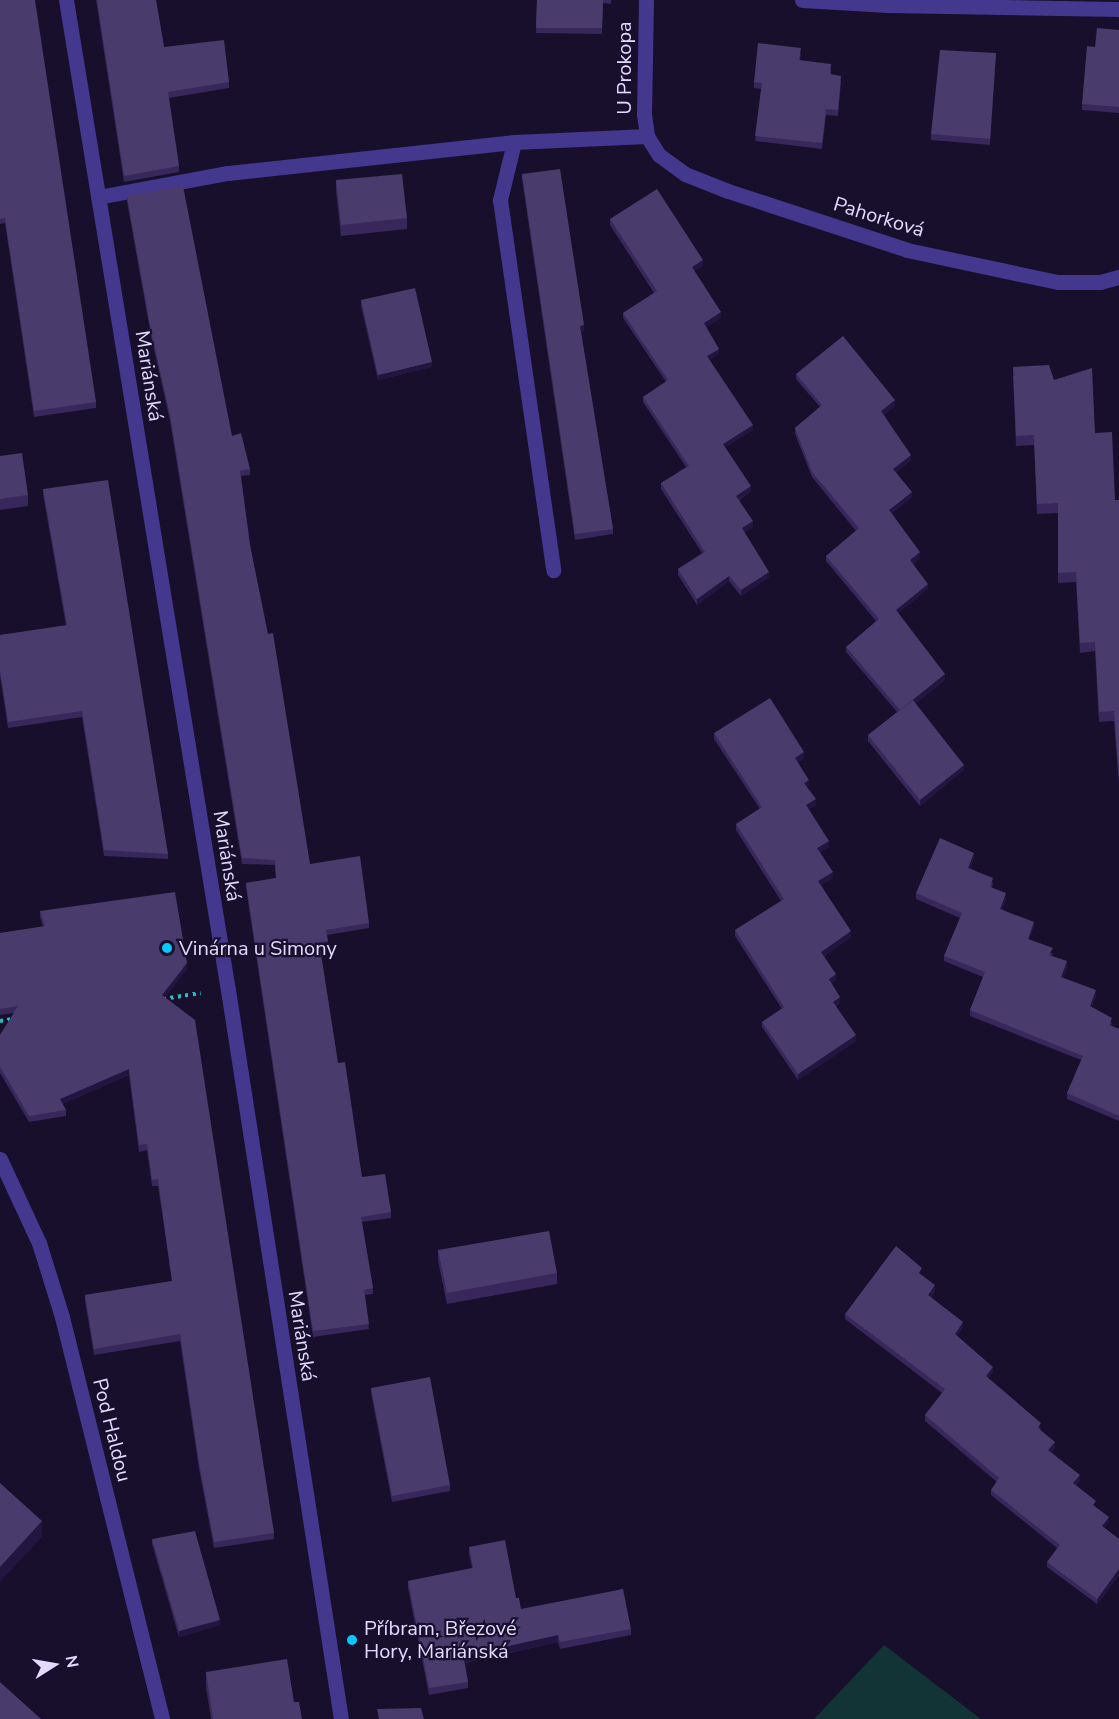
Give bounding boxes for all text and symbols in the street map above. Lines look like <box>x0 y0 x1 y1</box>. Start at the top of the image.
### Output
street label: U Prokopa <box>612 21 636 115</box>
street label: Pahorková <box>831 192 927 242</box>
street label: Mariánská <box>130 329 168 423</box>
street label: Mariánská <box>208 809 246 903</box>
place label: Vinárna u Simony <box>179 936 337 960</box>
marker: Vinárna u Simony <box>160 941 174 955</box>
street label: Mariánská <box>283 1289 321 1383</box>
street label: Pod Haldou <box>88 1376 136 1484</box>
place label: Příbram, Březové Hory, Mariánská <box>364 1616 517 1663</box>
marker: Příbram, Březové Hory, Mariánská <box>345 1633 359 1647</box>
north arrow <box>24 1635 84 1695</box>
text: N <box>60 1654 84 1670</box>

